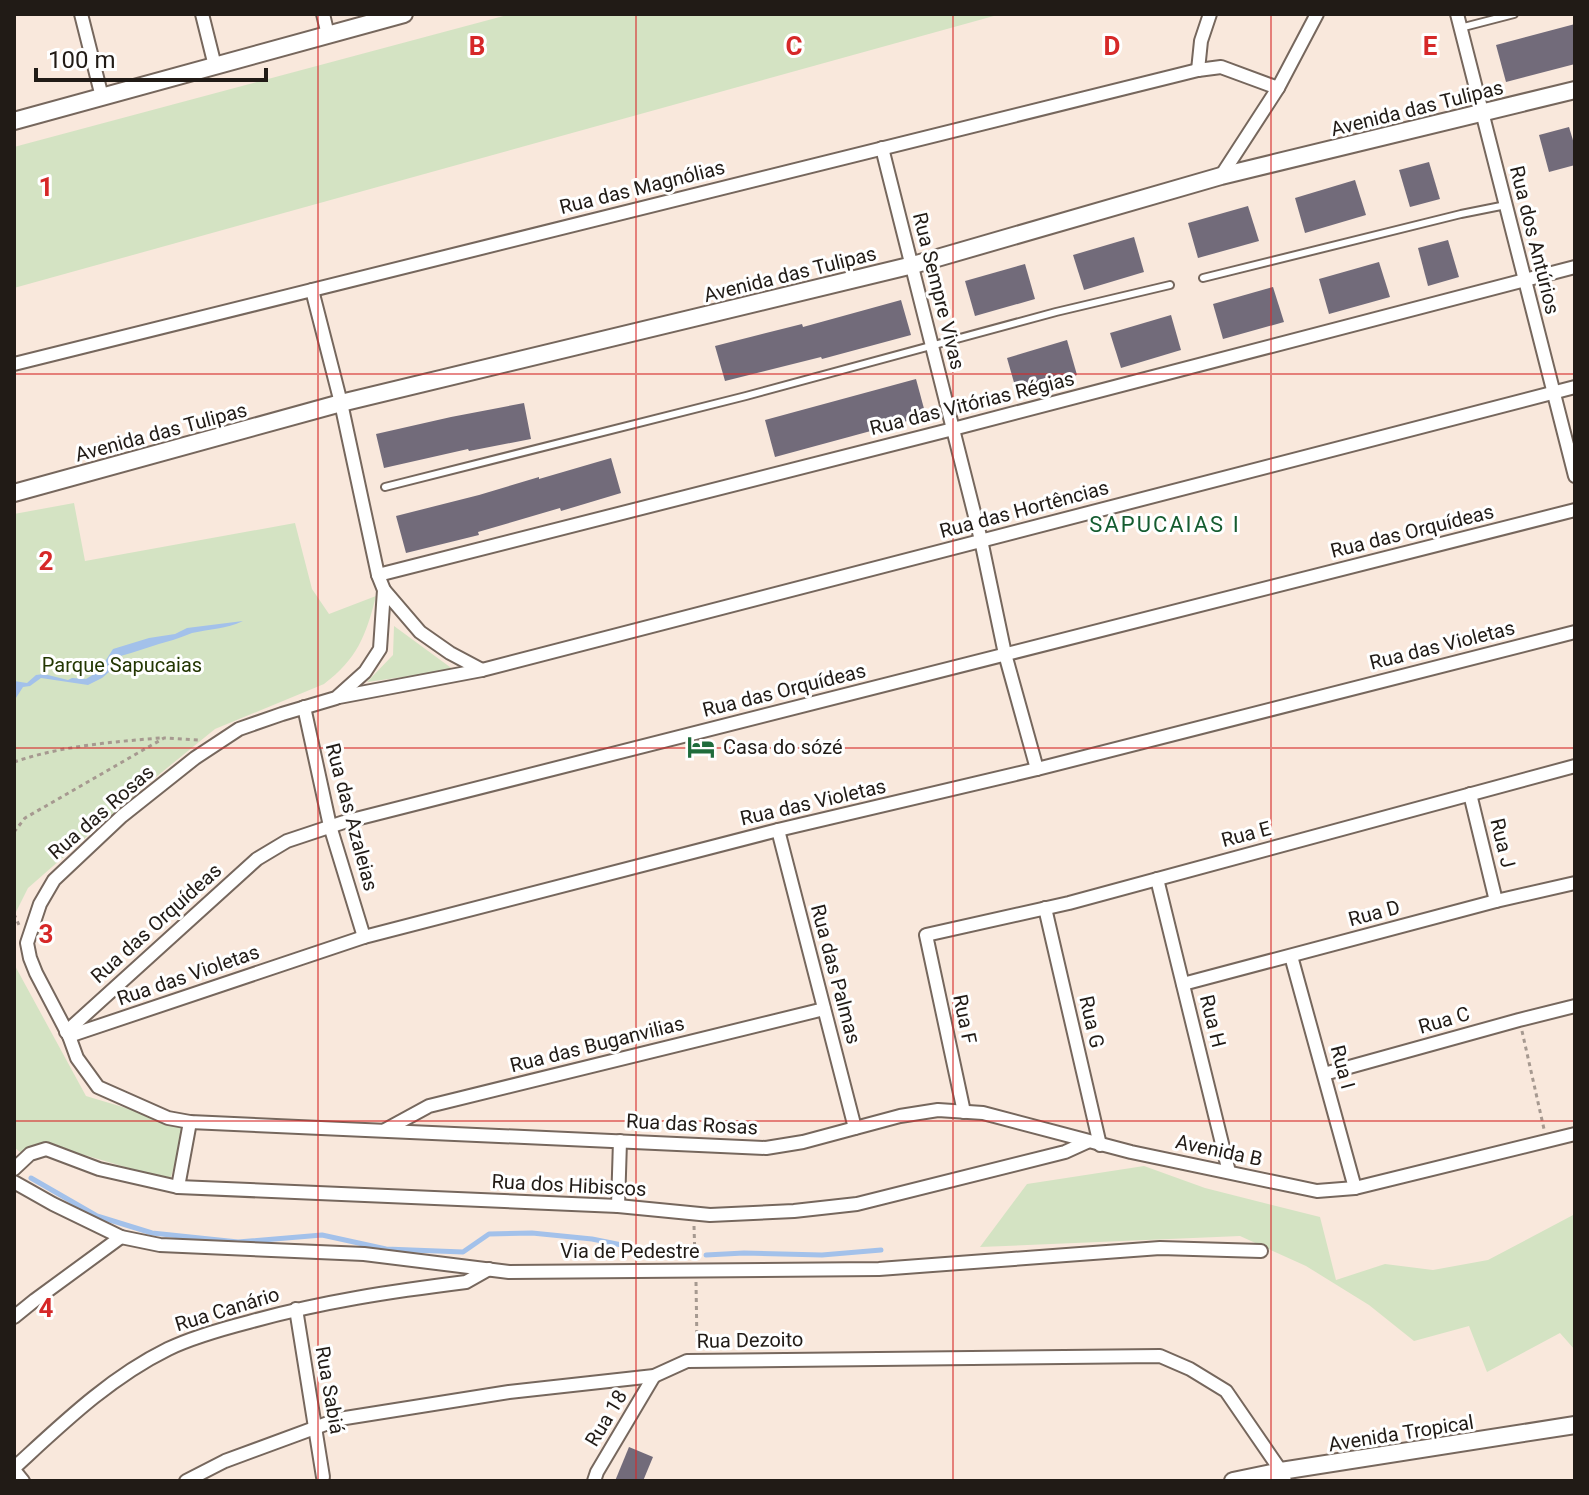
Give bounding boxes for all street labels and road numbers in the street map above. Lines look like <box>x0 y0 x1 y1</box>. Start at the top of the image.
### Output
street label: Avenida das Tulipas <box>1328 75 1506 141</box>
street label: Rua das Magnólias <box>557 155 727 219</box>
street label: Rua dos Antúrios <box>1505 163 1565 317</box>
street label: Rua Sempre Vivas <box>908 210 970 372</box>
street label: Avenida das Tulipas <box>701 241 879 307</box>
street label: Rua das Vitórias Régias <box>867 366 1077 440</box>
street label: Avenida das Tulipas <box>72 398 250 466</box>
street label: Rua das Hortências <box>937 475 1111 543</box>
street label: Rua das Orquídeas <box>1328 499 1496 563</box>
street label: Rua das Violetas <box>1367 615 1517 675</box>
street label: Rua das Orquídeas <box>700 658 868 722</box>
street label: Rua das Azaleias <box>321 740 383 894</box>
street label: Rua das Rosas <box>43 760 159 864</box>
street label: Rua das Violetas <box>738 774 888 830</box>
street label: Rua E <box>1218 816 1274 852</box>
street label: Rua J <box>1485 816 1521 870</box>
street label: Rua das Orquídeas <box>86 858 226 988</box>
street label: Rua D <box>1346 895 1402 931</box>
street label: Rua das Palmas <box>806 902 866 1046</box>
street label: Rua das Violetas <box>114 939 262 1011</box>
street label: Rua F <box>948 992 982 1046</box>
street label: Rua H <box>1195 992 1231 1050</box>
street label: Rua G <box>1074 994 1110 1050</box>
street label: Rua C <box>1416 1001 1472 1039</box>
street label: Rua das Buganvilias <box>507 1011 687 1077</box>
street label: Rua I <box>1326 1042 1360 1092</box>
street label: Rua das Rosas <box>626 1109 758 1139</box>
street label: Avenida B <box>1173 1129 1265 1171</box>
street label: Rua dos Hibiscos <box>491 1169 647 1201</box>
street label: Via de Pedestre <box>560 1239 700 1263</box>
street label: Rua Canário <box>172 1282 282 1336</box>
street label: Rua Dezoito <box>696 1327 804 1353</box>
street label: Rua Sabiá <box>310 1344 350 1436</box>
street label: Rua 18 <box>580 1385 632 1451</box>
street label: Avenida Tropical <box>1327 1410 1475 1456</box>

